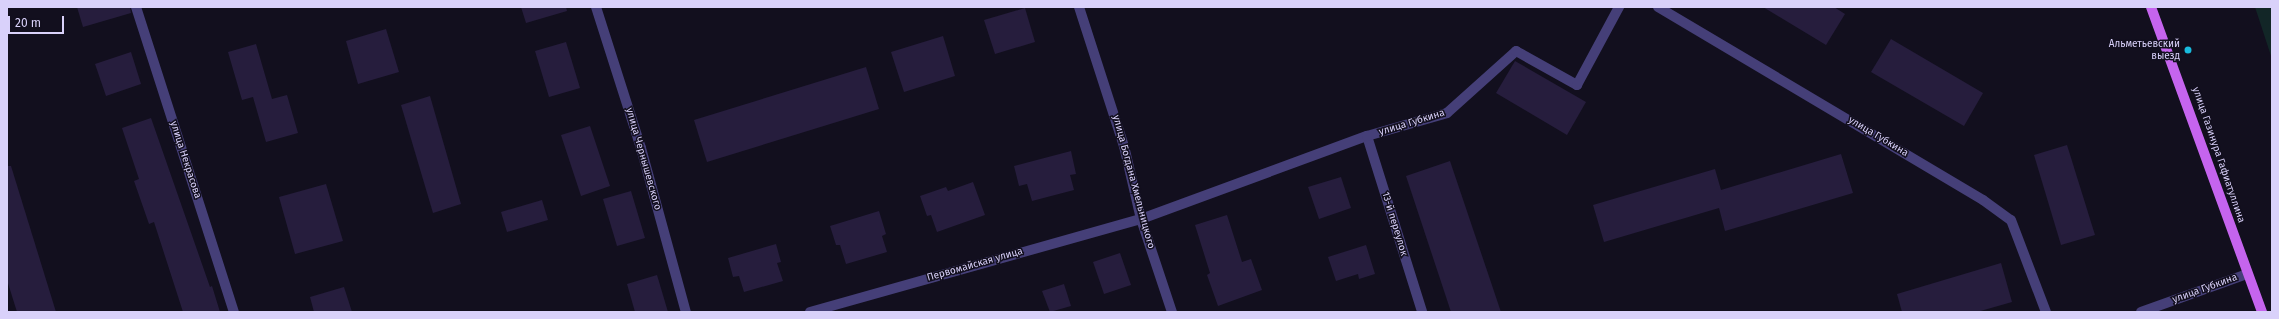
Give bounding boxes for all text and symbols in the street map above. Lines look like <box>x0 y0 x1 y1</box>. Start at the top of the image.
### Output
scale bar <box>10 8 66 34</box>
text: 20 m <box>15 16 41 30</box>
place label: Альметьевский выезд <box>2109 38 2180 62</box>
marker: Альметьевский выезд <box>2183 45 2193 55</box>
street label: улица Газинура Гафиатуллина <box>2189 85 2247 225</box>
street label: улица Чернышевского <box>623 106 663 212</box>
street label: улица Губкина <box>1378 107 1446 139</box>
street label: улица Богдана Хмельницкого <box>1109 114 1157 250</box>
street label: улица Губкина <box>1846 114 1910 160</box>
street label: улица Некрасова <box>167 120 203 200</box>
street label: 13-й переулок <box>1379 191 1409 257</box>
street label: Первомайская улица <box>926 246 1024 284</box>
street label: улица Губкина <box>2171 272 2239 306</box>

